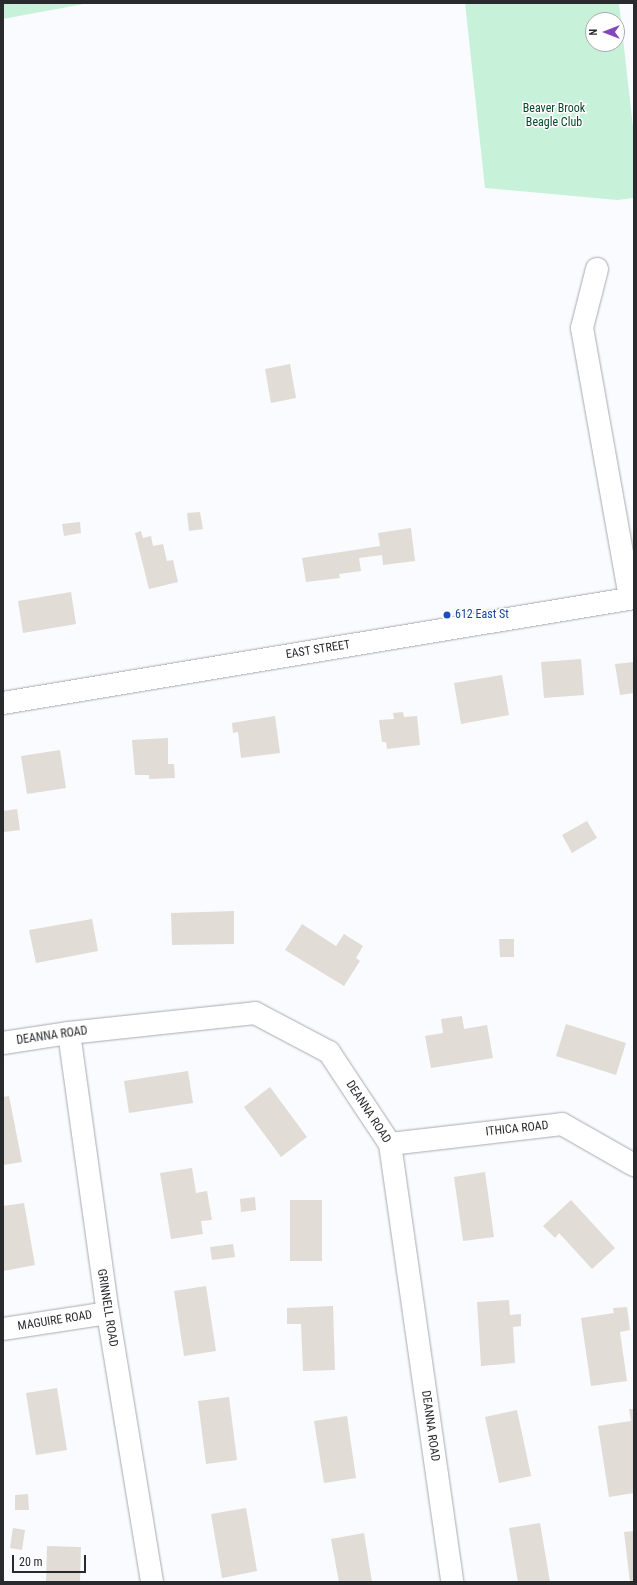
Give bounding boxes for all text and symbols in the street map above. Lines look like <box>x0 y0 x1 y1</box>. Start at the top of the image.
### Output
north arrow <box>585 12 625 52</box>
text: N <box>587 29 600 35</box>
park label: Beaver Brook Beagle Club <box>523 102 585 130</box>
place label: 612 East St <box>455 608 509 622</box>
marker: 612 East St <box>442 610 452 620</box>
street label: EAST STREET <box>285 638 351 662</box>
street label: DEANNA ROAD <box>16 1024 88 1048</box>
street label: DEANNA ROAD <box>342 1078 394 1146</box>
street label: ITHICA ROAD <box>485 1119 549 1139</box>
street label: GRINNELL ROAD <box>94 1268 120 1348</box>
street label: MAGUIRE ROAD <box>17 1308 93 1334</box>
street label: DEANNA ROAD <box>418 1390 442 1462</box>
scale bar <box>14 1547 88 1573</box>
text: 20 m <box>19 1555 43 1569</box>

